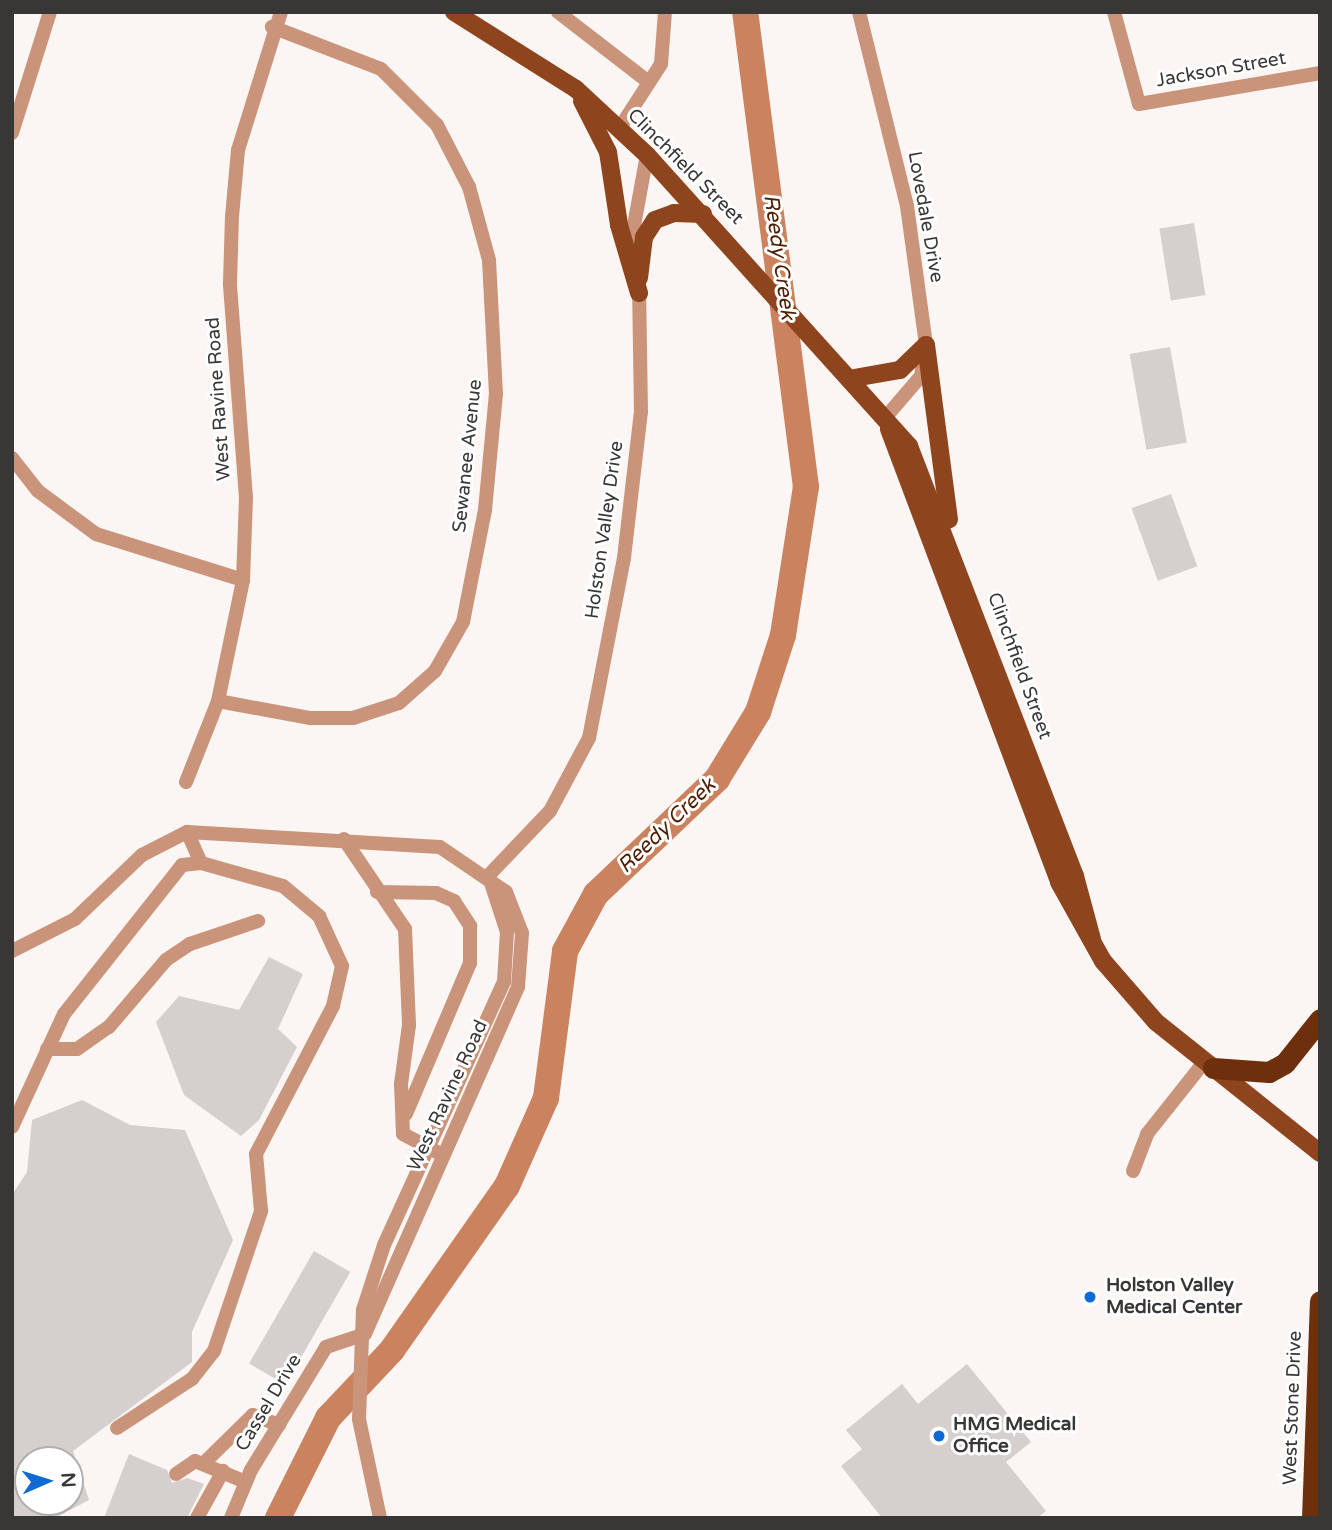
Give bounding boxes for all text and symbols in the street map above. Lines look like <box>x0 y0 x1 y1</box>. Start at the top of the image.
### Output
street label: Jackson Street <box>1154 47 1288 93</box>
street label: Clinchfield Street <box>622 104 748 230</box>
street label: Lovedale Drive <box>902 150 948 284</box>
water label: Reedy Creek <box>758 193 800 321</box>
street label: West Ravine Road <box>202 316 236 482</box>
street label: Sewanee Avenue <box>449 378 487 534</box>
street label: Holston Valley Drive <box>581 440 629 620</box>
street label: Clinchfield Street <box>982 590 1056 742</box>
water label: Reedy Creek <box>613 773 721 879</box>
street label: West Ravine Road <box>403 1017 493 1175</box>
place label: Holston Valley Medical Center <box>1106 1275 1242 1319</box>
marker: Holston Valley Medical Center <box>1080 1287 1100 1307</box>
street label: West Stone Drive <box>1279 1330 1307 1486</box>
street label: Cassel Drive <box>231 1350 307 1456</box>
place label: HMG Medical Office <box>953 1414 1076 1458</box>
marker: HMG Medical Office <box>931 1428 947 1444</box>
north arrow <box>14 1446 84 1516</box>
text: N <box>57 1472 79 1488</box>

